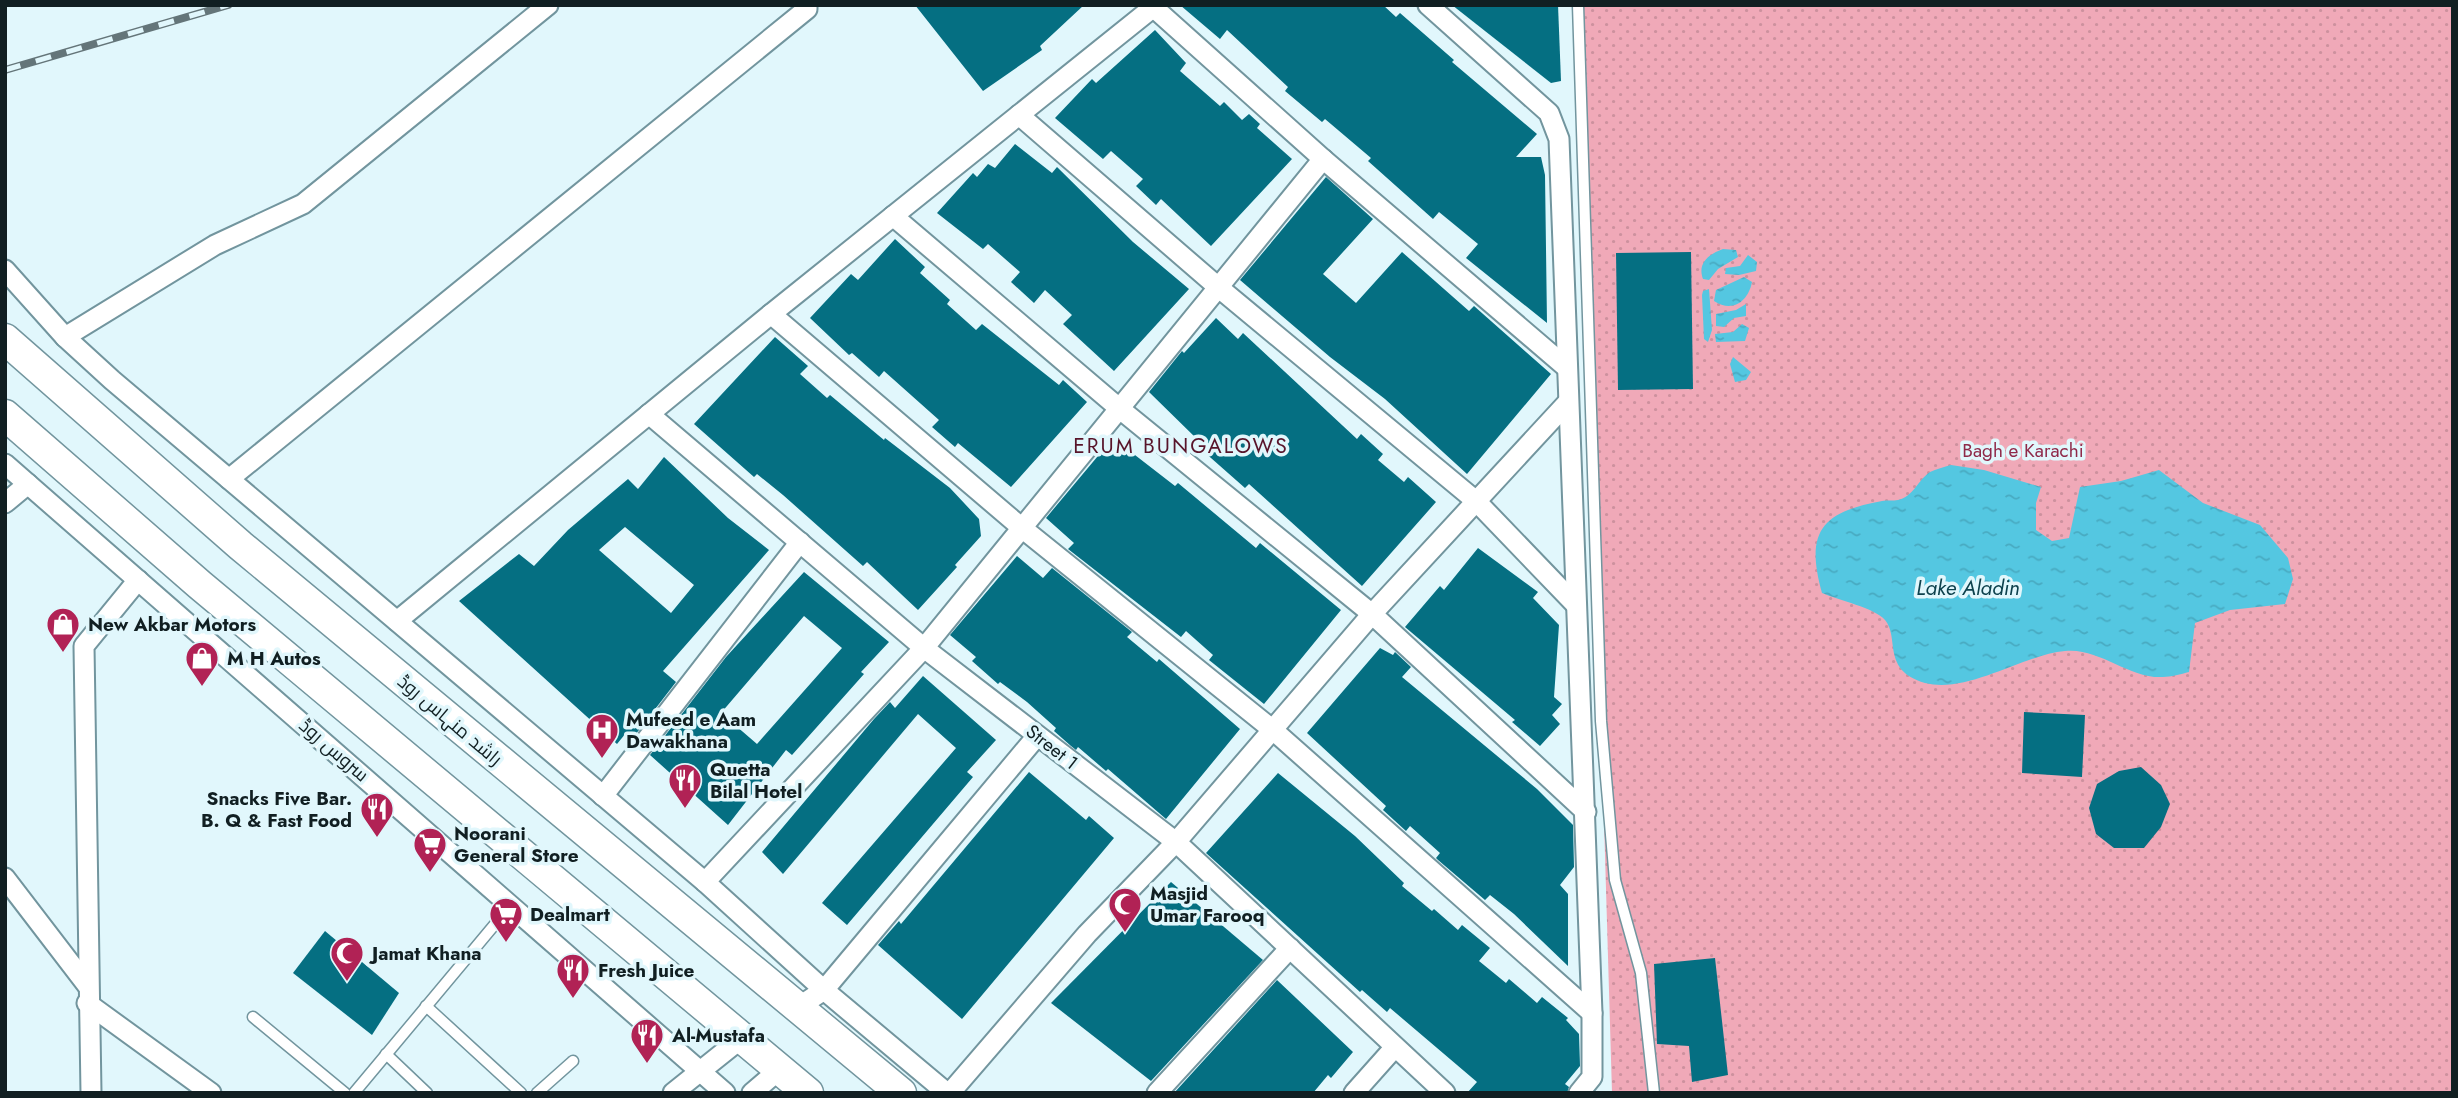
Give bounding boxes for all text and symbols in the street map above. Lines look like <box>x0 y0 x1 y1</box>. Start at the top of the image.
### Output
district label: ERUM BUNGALOWS <box>1073 431 1289 461</box>
park label: Bagh e Karachi <box>1962 437 2084 464</box>
water label: Lake Aladin <box>1916 573 2020 603</box>
shop icon: New Akbar Motors <box>44 605 82 654</box>
place label: New Akbar Motors <box>88 611 256 638</box>
shop icon: M H Autos <box>183 639 221 688</box>
place label: M H Autos <box>227 645 321 672</box>
street label: راشد منہاس روڈ <box>392 668 508 772</box>
place label: Mufeed e Aam Dawakhana <box>626 706 756 755</box>
hospital icon: Mufeed e Aam Dawakhana <box>583 711 621 760</box>
street label: سروس روڈ <box>293 712 375 788</box>
street label: Street 1 <box>1020 718 1084 776</box>
place label: Quetta Bilal Hotel <box>710 756 802 805</box>
restaurant icon: Quetta Bilal Hotel <box>666 761 704 810</box>
place label: Snacks Five Bar. B. Q & Fast Food <box>201 785 352 834</box>
restaurant icon: Snacks Five Bar. B. Q & Fast Food <box>358 790 396 839</box>
place label: Noorani General Store <box>454 820 579 869</box>
supermarket icon: Noorani General Store <box>411 825 449 874</box>
place label: Masjid Umar Farooq <box>1150 880 1265 929</box>
mosque icon: Masjid Umar Farooq <box>1106 885 1144 934</box>
supermarket icon: Dealmart <box>487 895 525 944</box>
place label: Dealmart <box>530 901 610 928</box>
mosque icon: Jamat Khana <box>328 934 366 983</box>
place label: Jamat Khana <box>368 940 482 967</box>
restaurant icon: Fresh Juice <box>554 951 592 1000</box>
place label: Fresh Juice <box>598 957 695 984</box>
restaurant icon: Al-Mustafa <box>628 1016 666 1065</box>
place label: Al-Mustafa <box>671 1022 765 1049</box>

